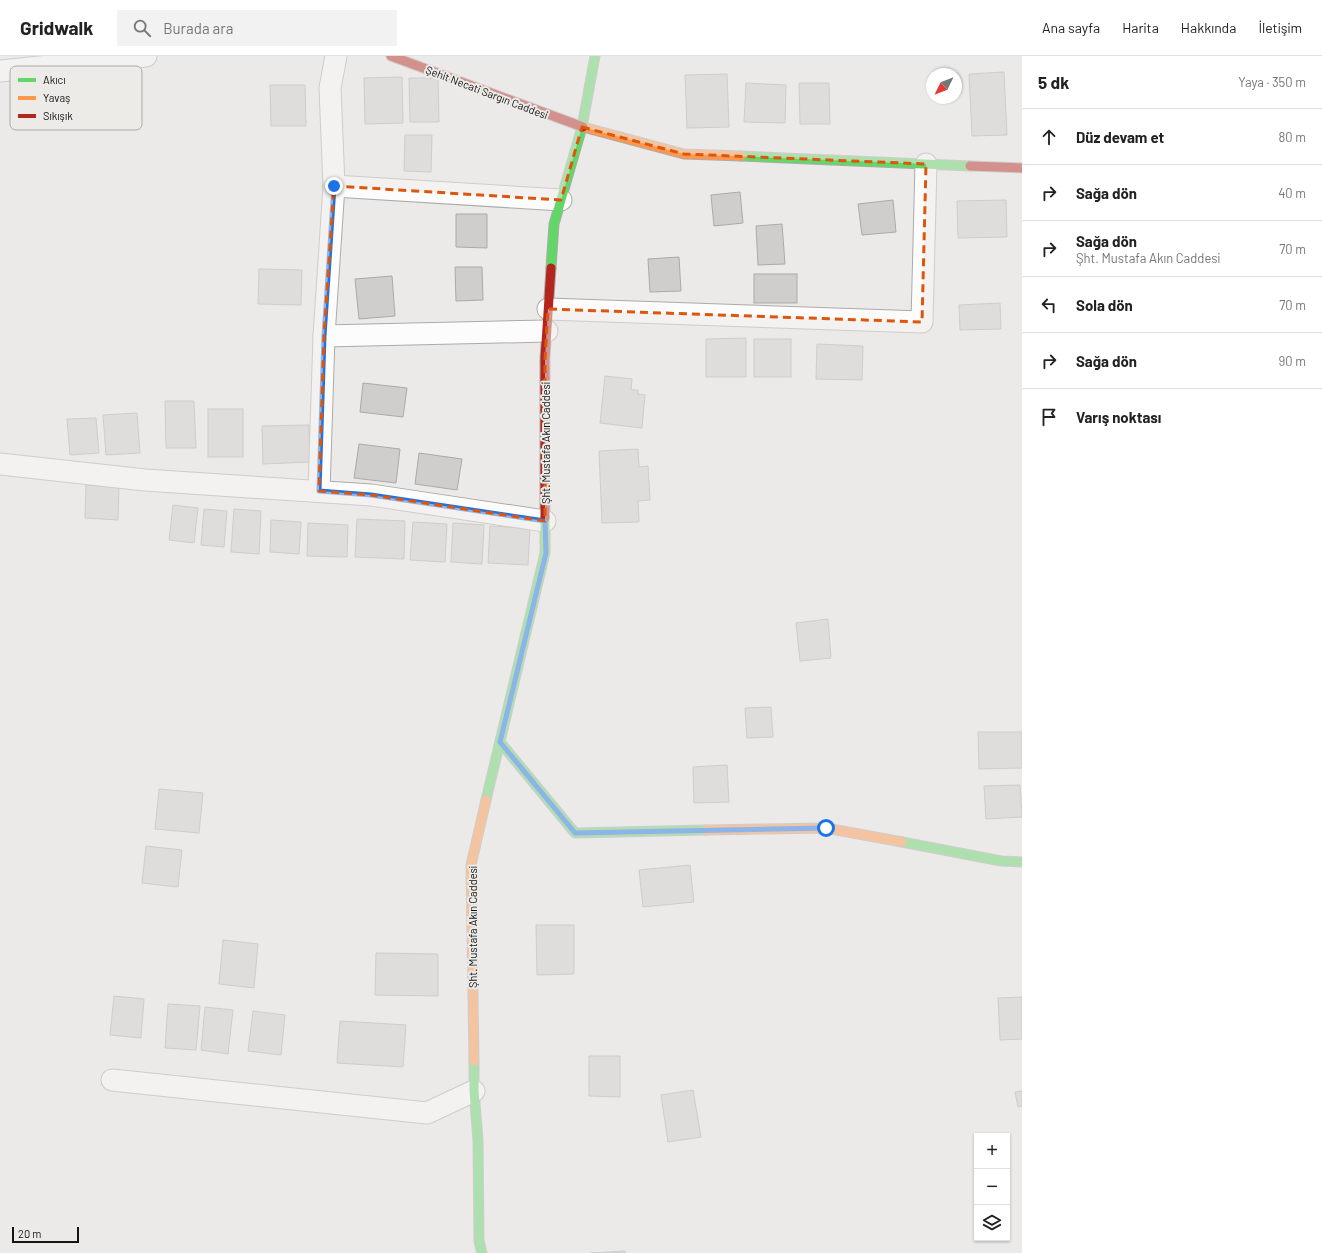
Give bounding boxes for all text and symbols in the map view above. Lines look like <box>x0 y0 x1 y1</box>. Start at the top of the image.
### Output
search box <box>117 10 397 46</box>
text: Gridwalk <box>20 16 93 39</box>
icon: search <box>131 17 153 39</box>
text: Burada ara <box>163 19 233 37</box>
text: Ana sayfa <box>1042 19 1100 36</box>
text: Harita <box>1122 19 1159 36</box>
text: Hakkında <box>1181 19 1236 36</box>
text: İletişim <box>1258 19 1302 36</box>
street label: Şehit Necati Sargın Caddesi <box>424 63 550 121</box>
legend <box>10 66 142 130</box>
north arrow <box>926 68 962 104</box>
text: 5 dk <box>1038 72 1069 92</box>
text: Akıcı <box>43 73 66 86</box>
text: Yaya · 350 m <box>1238 74 1306 90</box>
text: Yavaş <box>43 91 70 104</box>
text: Sıkışık <box>43 109 73 122</box>
icon: ahead <box>1038 126 1060 148</box>
text: Düz devam et <box>1076 128 1164 146</box>
text: 80 m <box>1279 129 1306 145</box>
route end <box>325 177 343 195</box>
icon: right <box>1038 182 1060 204</box>
text: Sağa dön <box>1076 184 1137 202</box>
text: 40 m <box>1278 185 1306 201</box>
text: Sağa dön <box>1076 232 1137 250</box>
icon: right <box>1038 238 1060 260</box>
text: 70 m <box>1279 241 1306 257</box>
text: Şht. Mustafa Akın Caddesi <box>1076 250 1220 266</box>
icon: left <box>1038 294 1060 316</box>
text: Sola dön <box>1076 296 1133 314</box>
text: 70 m <box>1279 297 1306 313</box>
icon: right <box>1038 350 1060 372</box>
text: Sağa dön <box>1076 352 1137 370</box>
text: 90 m <box>1279 353 1306 369</box>
street label: Şht. Mustafa Akın Caddesi <box>539 382 552 504</box>
icon: arrive <box>1038 406 1060 428</box>
text: Varış noktası <box>1076 408 1161 426</box>
route start <box>817 819 835 837</box>
street label: Şht. Mustafa Akın Caddesi <box>466 866 479 988</box>
map controls <box>974 1133 1010 1241</box>
button: + <box>974 1133 1010 1169</box>
button: − <box>974 1169 1010 1205</box>
button: layers <box>974 1205 1010 1241</box>
scale bar <box>12 1225 79 1244</box>
text: 20 m <box>18 1227 41 1240</box>

